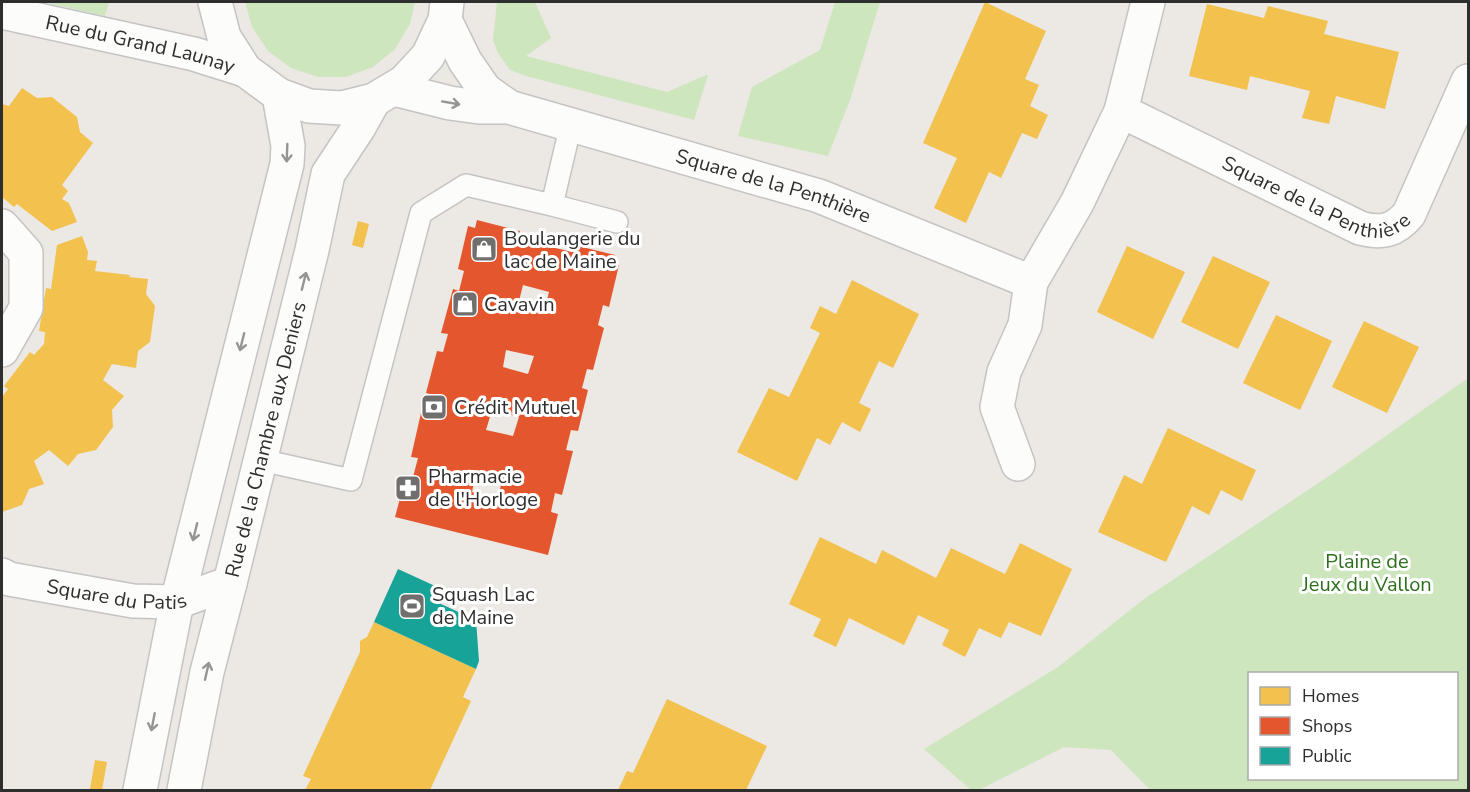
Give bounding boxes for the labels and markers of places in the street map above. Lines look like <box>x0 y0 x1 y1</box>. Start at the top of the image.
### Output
place label: Boulangerie du lac de Maine <box>504 225 641 275</box>
shop icon: Boulangerie du lac de Maine <box>469 234 499 264</box>
shop icon: Cavavin <box>450 289 480 319</box>
place label: Cavavin <box>484 291 555 318</box>
bank icon: Crédit Mutuel <box>419 392 449 422</box>
place label: Crédit Mutuel <box>454 394 577 421</box>
place label: Pharmacie de l'Horloge <box>428 463 538 513</box>
pharmacy icon: Pharmacie de l'Horloge <box>393 473 423 503</box>
place label: Squash Lac de Maine <box>432 581 535 631</box>
sports icon: Squash Lac de Maine <box>397 591 427 621</box>

